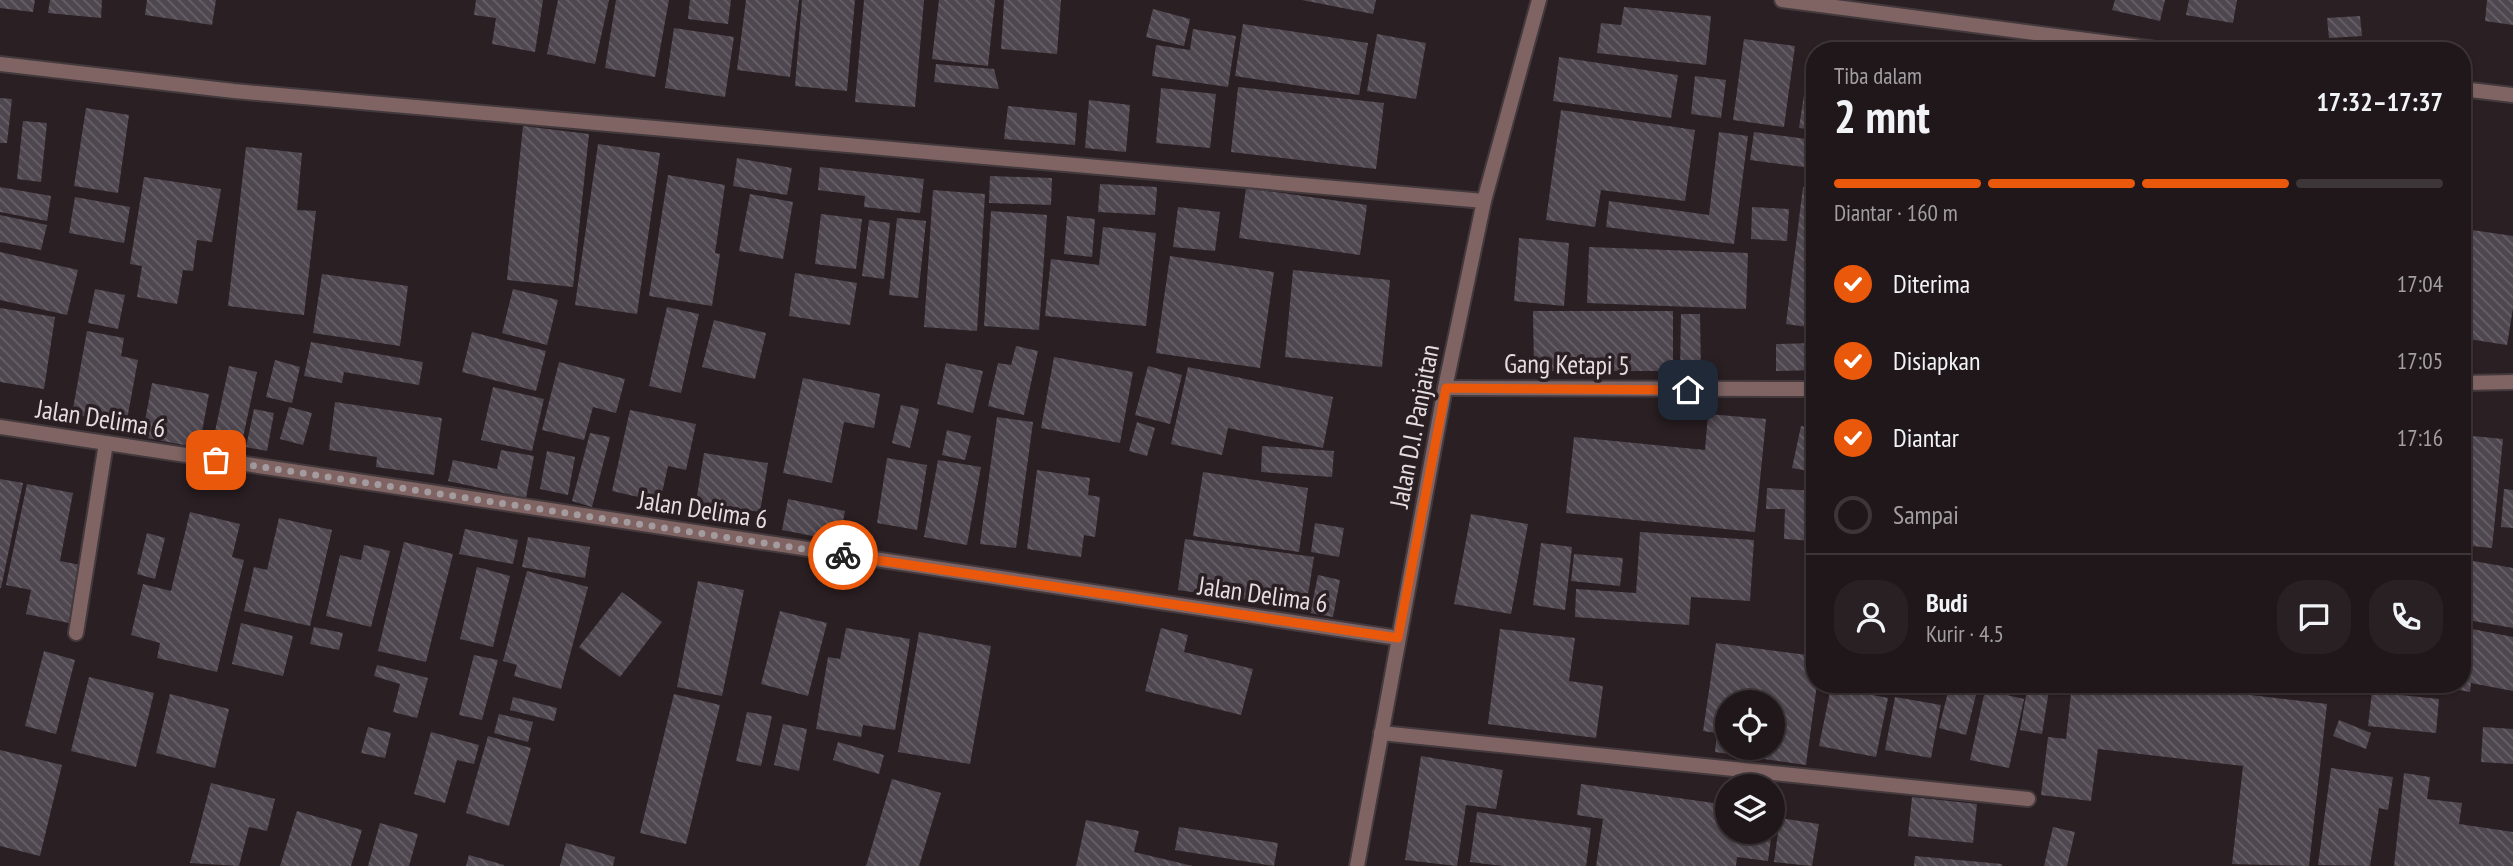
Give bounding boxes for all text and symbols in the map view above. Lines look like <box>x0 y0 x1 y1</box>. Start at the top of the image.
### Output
text: Tiba dalam <box>1834 61 1922 90</box>
text: 17:32–17:37 <box>2316 85 2443 118</box>
text: 2 mnt <box>1834 86 1930 146</box>
text: Diantar · 160 m <box>1834 198 1958 227</box>
icon: check <box>1834 265 1872 303</box>
text: Diterima <box>1893 267 1970 300</box>
text: 17:04 <box>2397 269 2443 298</box>
street label: Jalan D.I. Panjaitan <box>1382 342 1446 511</box>
icon: check <box>1834 342 1872 380</box>
text: Disiapkan <box>1893 344 1980 377</box>
street label: Gang Ketapi 5 <box>1504 346 1630 382</box>
text: 17:05 <box>2397 346 2443 375</box>
pin <box>1658 360 1718 420</box>
icon: home <box>1669 371 1707 409</box>
street label: Jalan Delima 6 <box>33 391 168 445</box>
icon: check <box>1834 419 1872 457</box>
text: Diantar <box>1893 421 1959 454</box>
text: 17:16 <box>2397 423 2443 452</box>
pin <box>186 430 246 490</box>
icon: bag <box>197 441 235 479</box>
street label: Jalan Delima 6 <box>635 482 770 536</box>
text: Sampai <box>1893 498 1959 531</box>
courier <box>808 520 878 590</box>
icon: bike <box>824 536 862 574</box>
street label: Jalan Delima 6 <box>1195 568 1330 619</box>
button: person <box>1834 580 1908 654</box>
button: chat <box>2277 580 2351 654</box>
button: phone <box>2369 580 2443 654</box>
text: Budi <box>1926 586 1968 619</box>
text: Kurir · 4.5 <box>1926 619 2004 648</box>
map controls <box>1715 690 1785 844</box>
button: locate <box>1715 690 1785 760</box>
button: layers <box>1715 774 1785 844</box>

